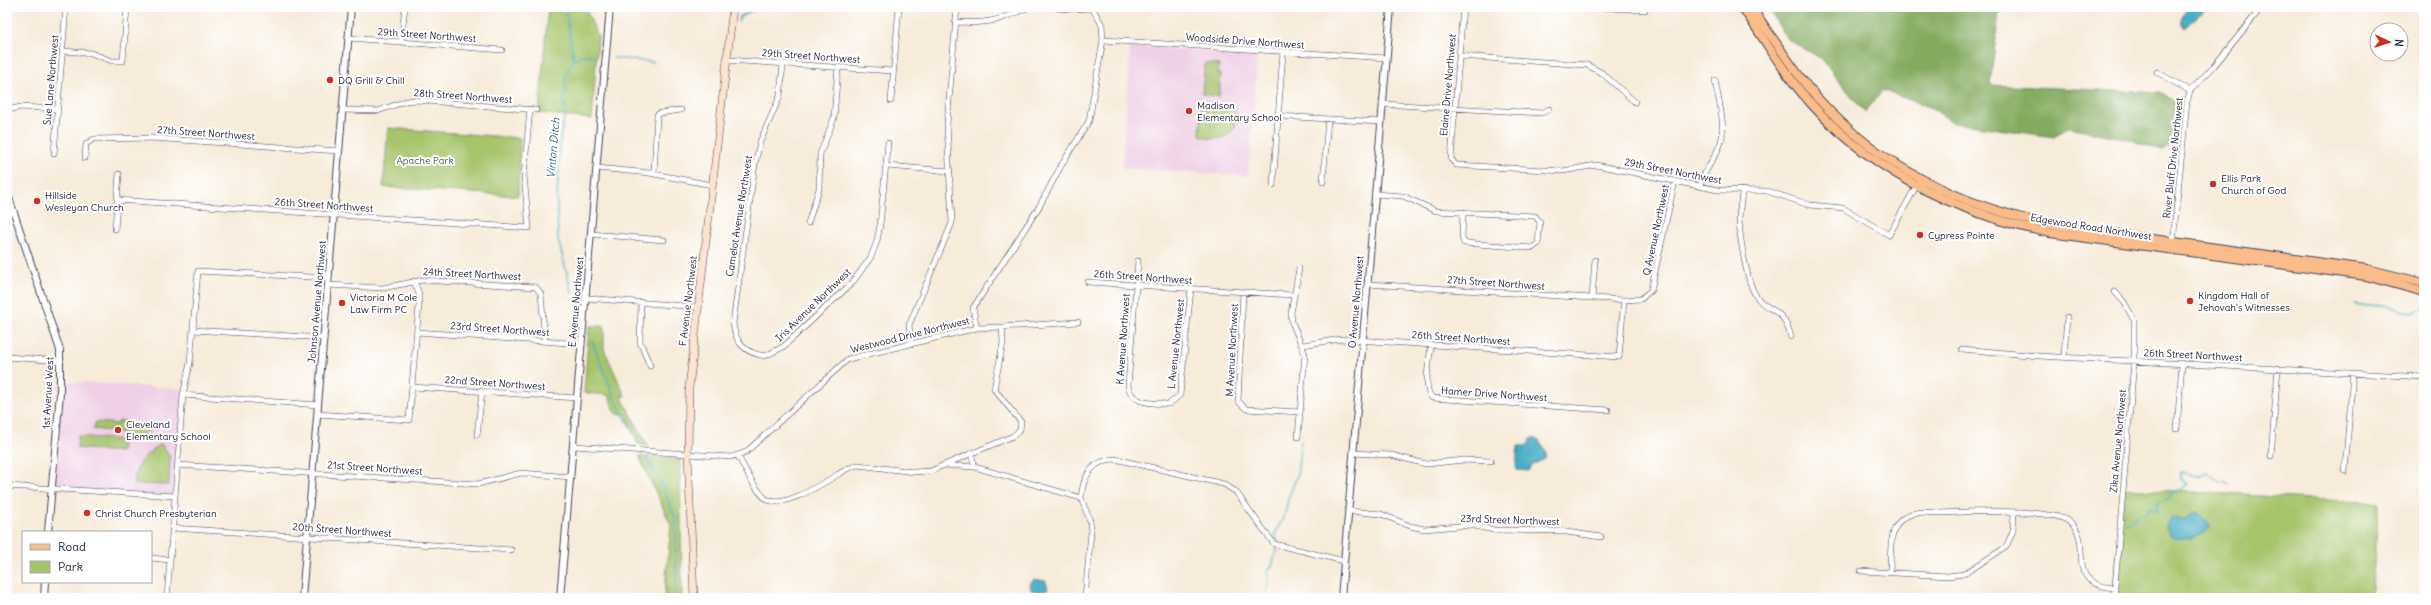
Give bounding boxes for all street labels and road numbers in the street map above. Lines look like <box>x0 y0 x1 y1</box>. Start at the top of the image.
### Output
street label: 29th Street Northwest <box>377 25 477 45</box>
street label: Woodside Drive Northwest <box>1185 30 1305 52</box>
street label: Elaine Drive Northwest <box>1437 33 1459 137</box>
street label: Sue Lane Northwest <box>41 34 61 126</box>
street label: 29th Street Northwest <box>761 46 861 66</box>
street label: 28th Street Northwest <box>413 86 513 106</box>
street label: River Bluff Drive Northwest <box>2160 96 2186 219</box>
street label: 27th Street Northwest <box>157 123 256 143</box>
street label: Camelot Avenue Northwest <box>723 154 755 278</box>
street label: 29th Street Northwest <box>1623 155 1723 187</box>
street label: Q Avenue Northwest <box>1640 183 1672 277</box>
street label: 26th Street Northwest <box>274 195 374 215</box>
street label: Edgewood Road Northwest <box>2029 211 2153 243</box>
street label: Johnson Avenue Northwest <box>305 239 329 364</box>
street label: F Avenue Northwest <box>676 255 700 347</box>
street label: O Avenue Northwest <box>1345 255 1367 349</box>
street label: E Avenue Northwest <box>566 256 586 348</box>
street label: 24th Street Northwest <box>423 265 522 283</box>
street label: Iris Avenue Northwest <box>772 265 854 344</box>
street label: 26th Street Northwest <box>1093 267 1193 287</box>
street label: 27th Street Northwest <box>1447 273 1546 293</box>
street label: K Avenue Northwest <box>1113 292 1133 385</box>
street label: L Avenue Northwest <box>1165 298 1187 390</box>
street label: M Avenue Northwest <box>1223 303 1241 397</box>
street label: Westwood Drive Northwest <box>849 314 971 356</box>
street label: 23rd Street Northwest <box>450 319 551 339</box>
street label: 26th Street Northwest <box>1411 328 1511 348</box>
street label: 26th Street Northwest <box>2143 346 2243 364</box>
street label: 1st Avenue West <box>40 356 56 429</box>
street label: 22nd Street Northwest <box>444 373 546 393</box>
street label: Hamer Drive Northwest <box>1441 384 1548 404</box>
street label: Zika Avenue Northwest <box>2107 388 2129 493</box>
street label: 21st Street Northwest <box>327 458 424 478</box>
street label: 23rd Street Northwest <box>1460 512 1560 528</box>
street label: 20th Street Northwest <box>292 520 393 540</box>

